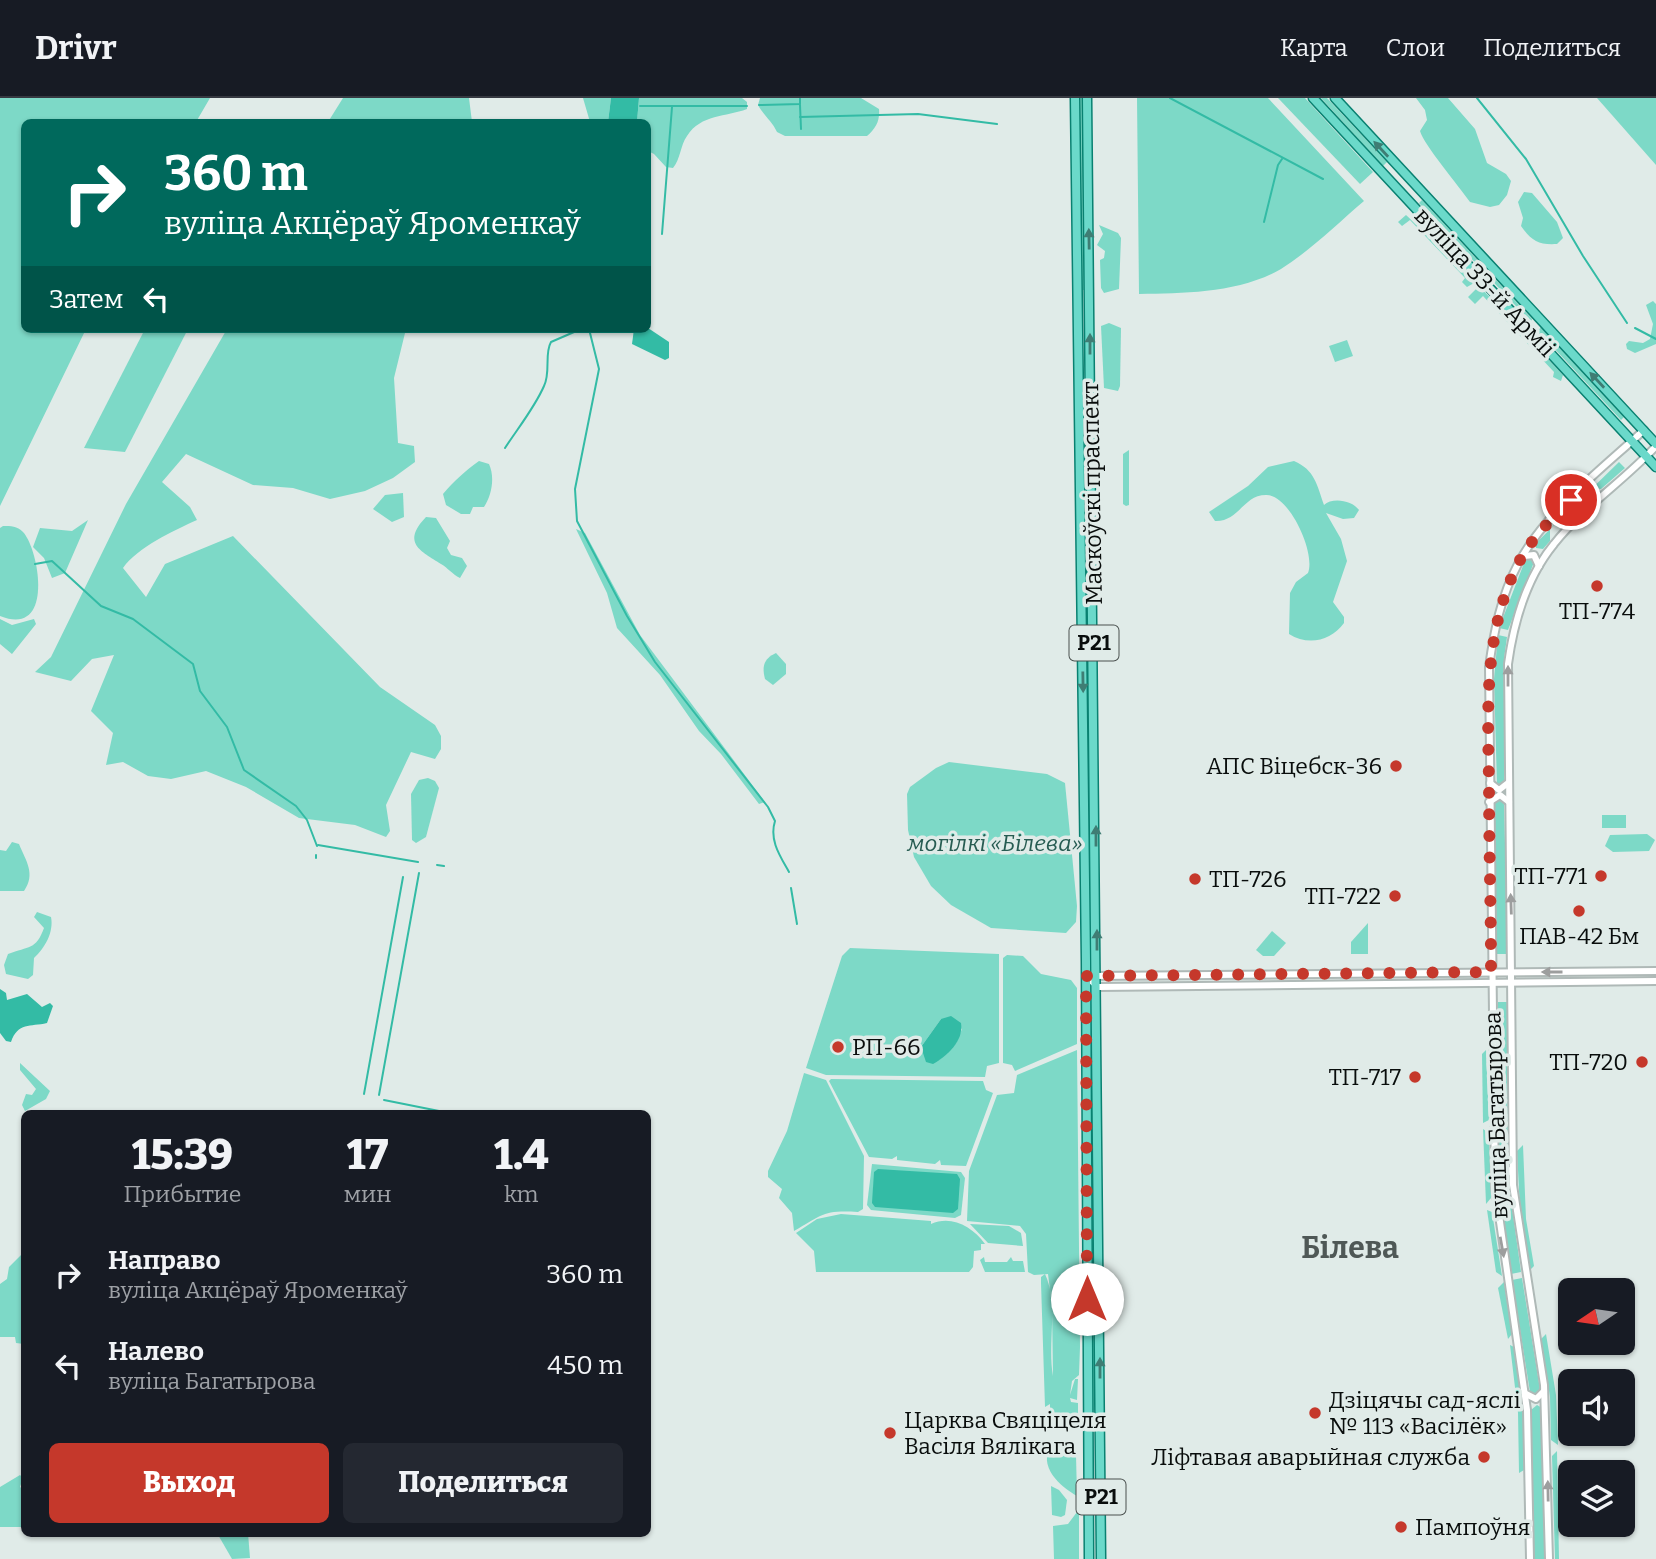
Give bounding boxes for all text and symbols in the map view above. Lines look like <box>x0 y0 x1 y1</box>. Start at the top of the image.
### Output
text: Drivr <box>35 28 117 68</box>
text: Карта <box>1280 34 1348 62</box>
text: Слои <box>1386 34 1445 62</box>
text: Поделиться <box>1483 34 1621 62</box>
one-way arrow <box>1374 141 1390 158</box>
text: 360 m <box>164 144 308 203</box>
icon: right <box>49 147 140 238</box>
street label: вуліца 33-й Арміі <box>1409 202 1561 362</box>
text: вуліца Акцёраў Яроменкаў <box>164 204 581 242</box>
one-way arrow <box>1083 228 1095 250</box>
icon: left <box>137 280 175 318</box>
text: Затем <box>49 284 123 315</box>
one-way arrow <box>1085 333 1096 355</box>
one-way arrow <box>1589 371 1605 389</box>
street label: Маскоўскі праспект <box>1076 381 1108 605</box>
pin <box>1541 470 1601 530</box>
icon: arrive <box>1552 481 1590 519</box>
marker: ТП-774 <box>1589 578 1605 594</box>
place label: ТП-774 <box>1559 597 1636 625</box>
road number: Р21 <box>1070 626 1118 660</box>
one-way arrow <box>1502 665 1514 687</box>
one-way arrow <box>1077 672 1089 694</box>
place label: АПС Віцебск-36 <box>1206 752 1382 780</box>
marker: АПС Віцебск-36 <box>1388 758 1404 774</box>
one-way arrow <box>1090 825 1102 847</box>
park label: могілкі «Білева» <box>906 829 1083 857</box>
place label: ТП-771 <box>1514 862 1588 890</box>
place label: ТП-726 <box>1209 865 1287 893</box>
marker: ТП-771 <box>1593 868 1609 884</box>
marker: ТП-726 <box>1187 871 1203 887</box>
place label: ТП-722 <box>1304 882 1381 910</box>
marker: ТП-722 <box>1387 888 1403 904</box>
one-way arrow <box>1505 893 1516 915</box>
marker: ПАВ-42 Бм <box>1571 903 1587 919</box>
place label: ПАВ-42 Бм <box>1519 922 1639 950</box>
one-way arrow <box>1091 929 1103 951</box>
one-way arrow <box>1541 966 1563 978</box>
street label: вуліца Багатырова <box>1478 1010 1514 1219</box>
place label: РП-66 <box>852 1033 921 1061</box>
marker: РП-66 <box>830 1039 846 1055</box>
place label: ТП-720 <box>1549 1048 1628 1076</box>
marker: ТП-720 <box>1634 1054 1650 1070</box>
place label: ТП-717 <box>1329 1063 1401 1091</box>
marker: ТП-717 <box>1407 1069 1423 1085</box>
text: 15:39 <box>132 1130 233 1180</box>
text: 17 <box>347 1130 388 1180</box>
text: 1.4 <box>494 1130 549 1180</box>
text: Прибытие <box>123 1180 241 1208</box>
text: мин <box>344 1180 391 1208</box>
text: km <box>504 1180 539 1208</box>
district label: Білева <box>1301 1230 1399 1266</box>
one-way arrow <box>1497 1236 1508 1258</box>
text: Направо <box>108 1245 221 1276</box>
icon: right <box>49 1256 87 1294</box>
text: 360 m <box>546 1259 623 1290</box>
position arrow <box>1050 1262 1124 1336</box>
text: вуліца Акцёраў Яроменкаў <box>108 1276 408 1304</box>
north arrow <box>1558 1278 1634 1354</box>
map controls <box>1558 1278 1635 1537</box>
text: Налево <box>108 1336 204 1367</box>
icon: left <box>49 1347 87 1385</box>
text: 450 m <box>547 1350 623 1381</box>
one-way arrow <box>1094 1356 1106 1378</box>
text: вуліца Багатырова <box>108 1367 316 1395</box>
button: sound <box>1558 1369 1635 1446</box>
place label: Дзіцячы сад-яслі № 113 «Васілёк» <box>1329 1386 1521 1440</box>
marker: Дзіцячы сад-яслі № 113 «Васілёк» <box>1307 1405 1323 1421</box>
place label: Царква Свяціцеля Васіля Вялікага <box>904 1406 1107 1460</box>
marker: Царква Свяціцеля Васіля Вялікага <box>882 1425 898 1441</box>
button: Выход <box>49 1443 329 1523</box>
button: Поделиться <box>343 1443 623 1523</box>
place label: Ліфтавая аварыйная служба <box>1151 1443 1470 1471</box>
marker: Ліфтавая аварыйная служба <box>1476 1449 1492 1465</box>
button: layers <box>1558 1460 1635 1537</box>
road number: Р21 <box>1076 1480 1126 1514</box>
one-way arrow <box>1542 1480 1553 1502</box>
place label: Пампоўня <box>1415 1513 1530 1541</box>
marker: Пампоўня <box>1393 1519 1409 1535</box>

